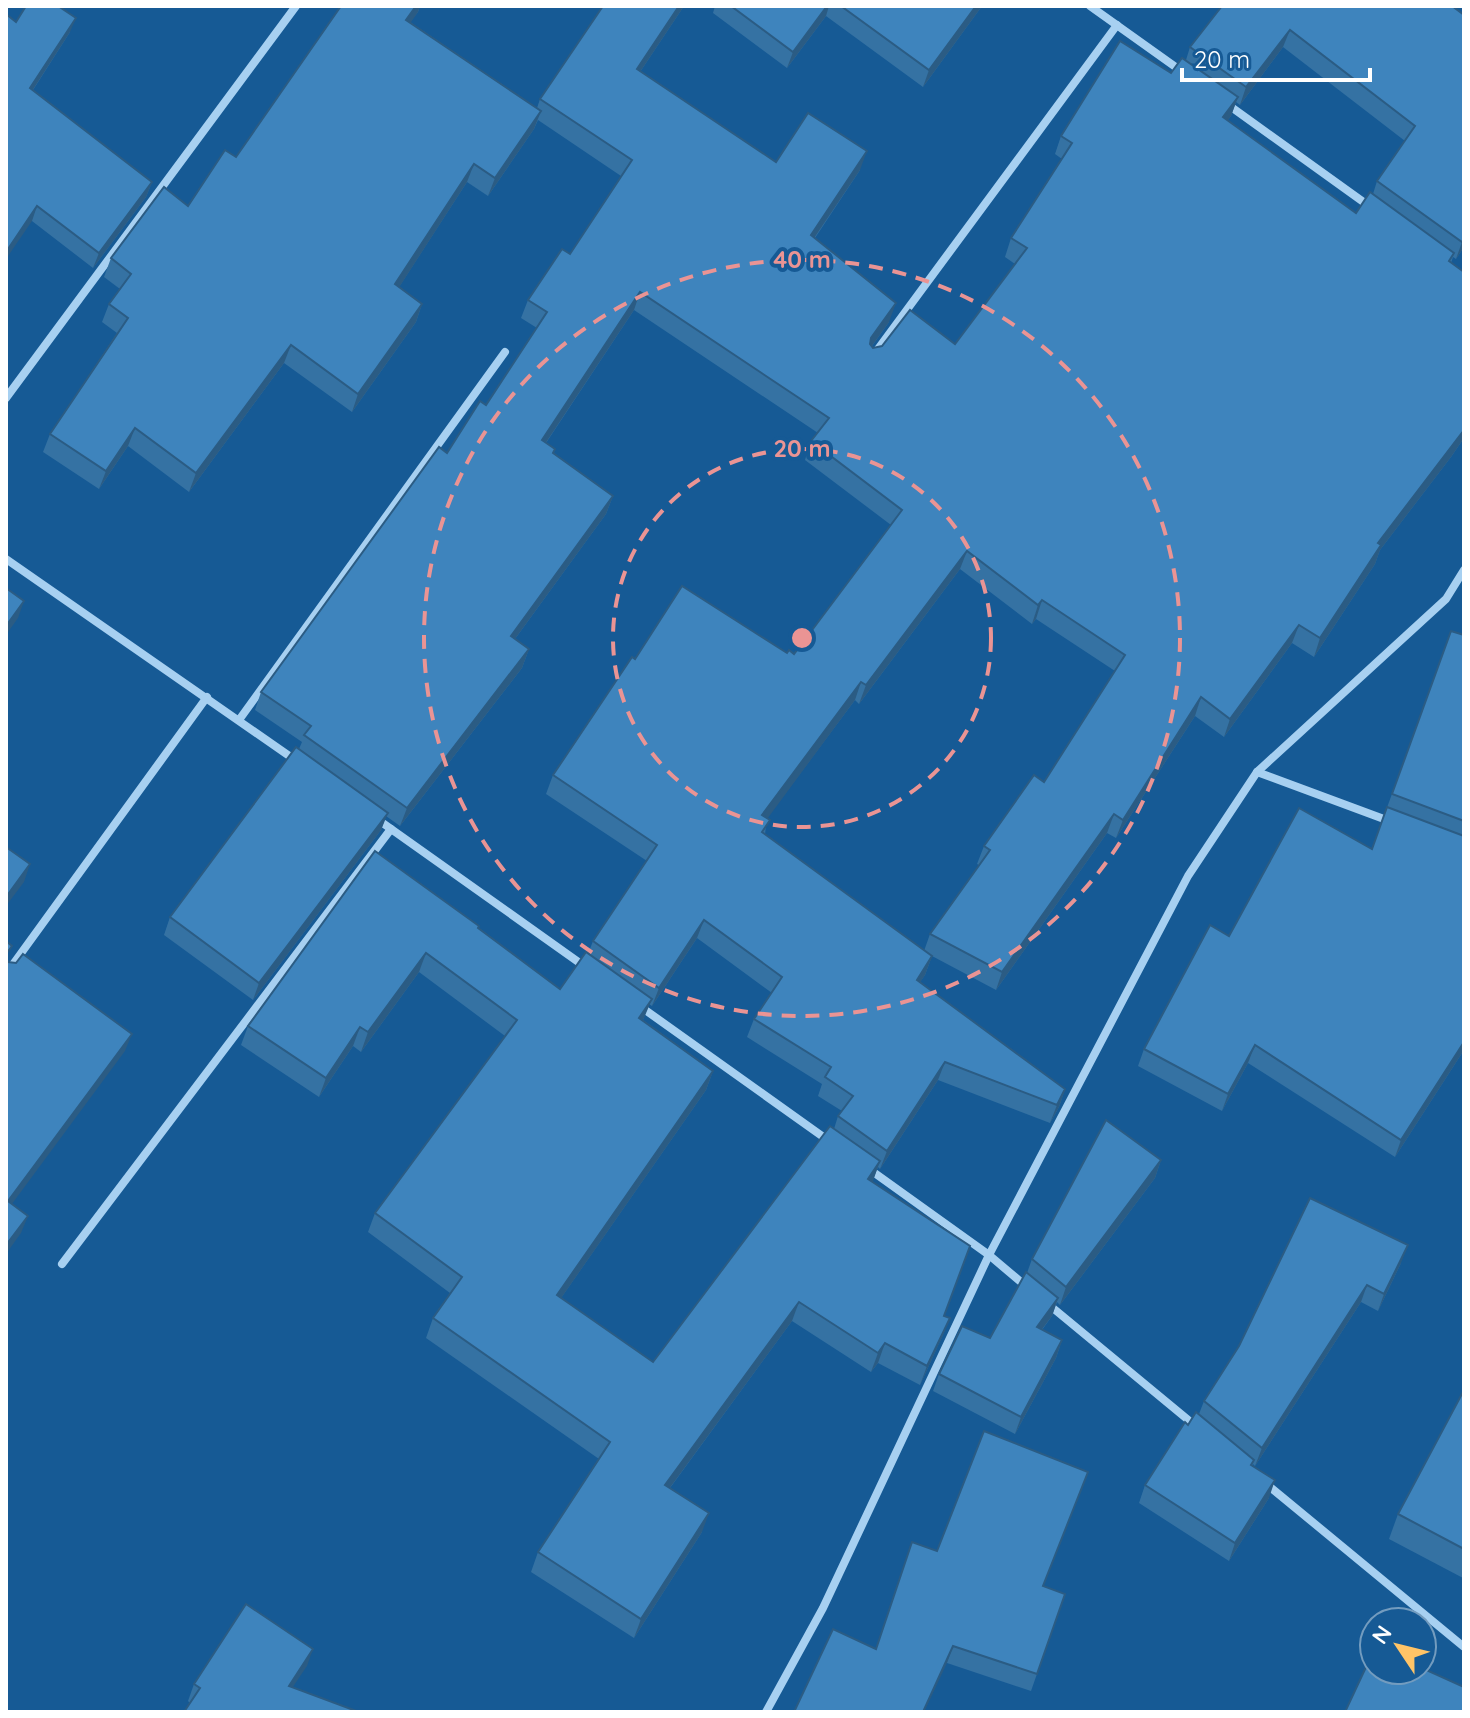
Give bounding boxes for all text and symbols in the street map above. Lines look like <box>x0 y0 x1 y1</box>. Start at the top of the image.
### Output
scale bar <box>1182 32 1370 82</box>
text: 20 m <box>1194 44 1250 74</box>
text: 40 m <box>773 244 831 274</box>
text: 20 m <box>773 433 831 463</box>
centre of rings <box>788 624 816 652</box>
north arrow <box>1358 1606 1438 1686</box>
text: N <box>1366 1620 1398 1649</box>

